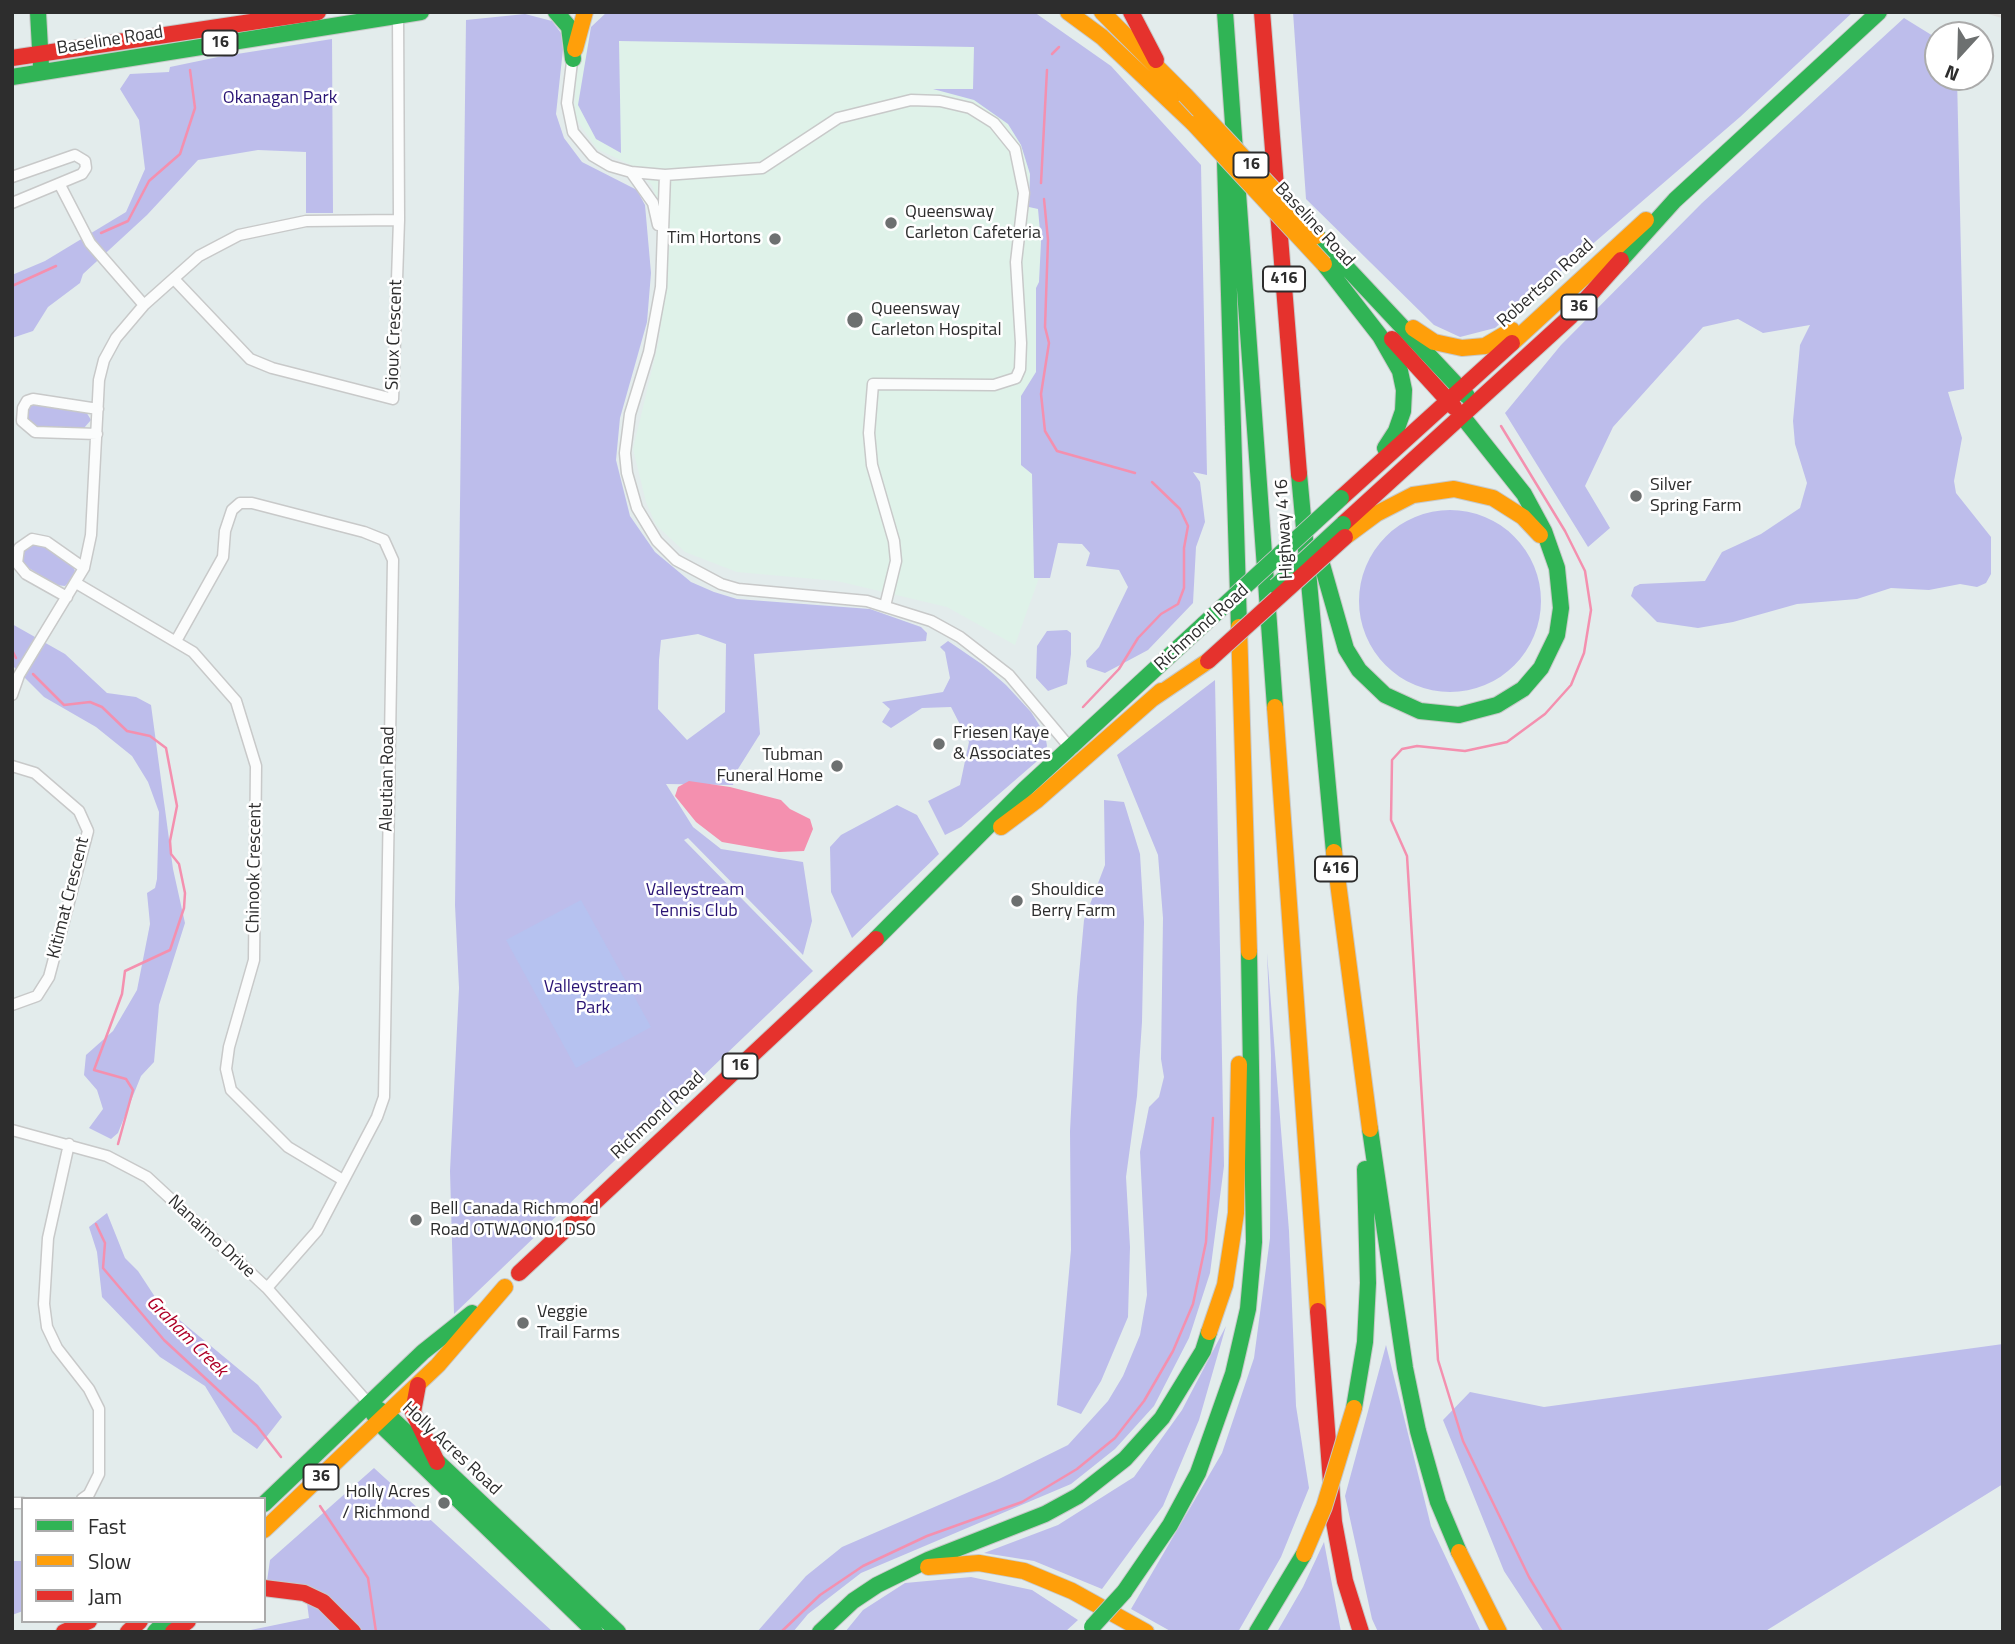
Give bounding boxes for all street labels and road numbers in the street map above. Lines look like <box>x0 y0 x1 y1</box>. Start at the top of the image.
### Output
street label: Baseline Road <box>55 22 165 60</box>
road number: 16 <box>202 31 238 56</box>
road number: 16 <box>1234 153 1268 178</box>
street label: Baseline Road <box>1269 178 1359 272</box>
street label: Robertson Road <box>1493 235 1599 333</box>
road number: 416 <box>1263 266 1305 292</box>
street label: Sioux Crescent <box>382 279 408 391</box>
road number: 36 <box>1562 294 1596 320</box>
street label: Highway 416 <box>1272 478 1298 580</box>
street label: Richmond Road <box>1150 580 1254 676</box>
street label: Aleutian Road <box>376 726 400 832</box>
street label: Chinook Crescent <box>243 802 267 934</box>
street label: Kitimat Crescent <box>43 835 95 961</box>
road number: 416 <box>1315 856 1357 882</box>
road number: 16 <box>722 1054 758 1078</box>
street label: Richmond Road <box>607 1067 709 1165</box>
street label: Nanaimo Drive <box>163 1191 259 1283</box>
street label: Holly Acres Road <box>397 1398 505 1500</box>
road number: 36 <box>304 1464 338 1490</box>

